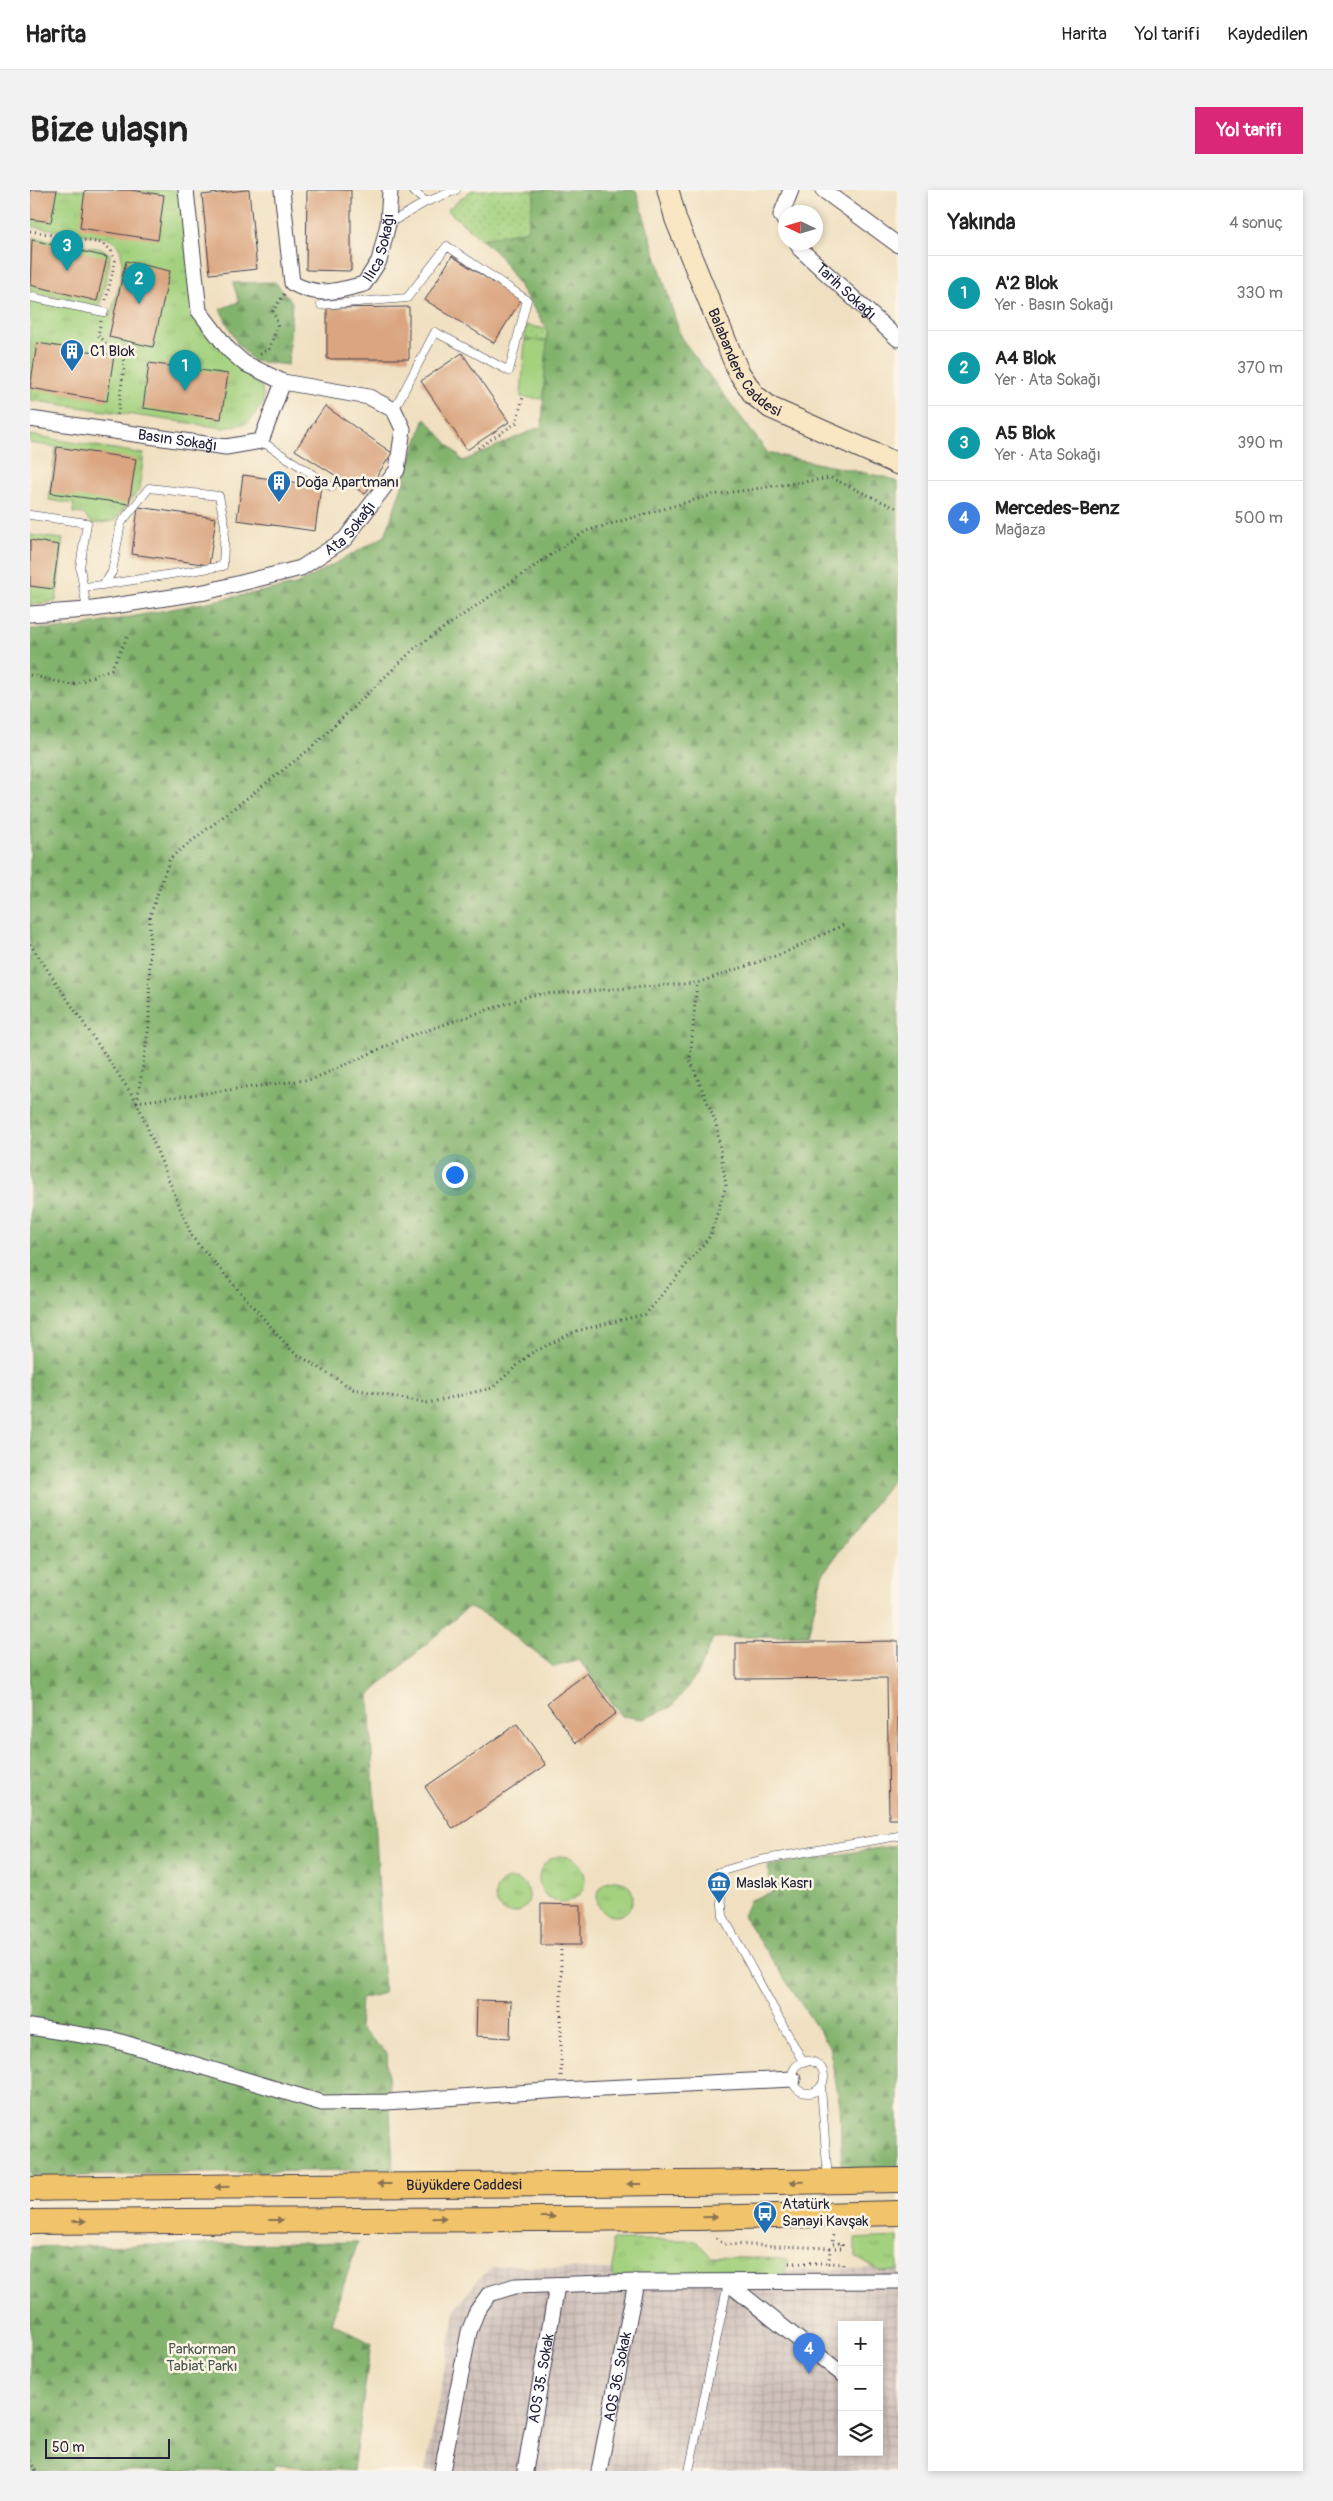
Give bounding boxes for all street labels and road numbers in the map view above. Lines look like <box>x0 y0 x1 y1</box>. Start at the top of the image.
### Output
street label: Ilıca Sokağı <box>358 213 398 286</box>
street label: Tarih Sokağı <box>812 259 880 324</box>
street label: Balabandere Caddesi <box>704 305 784 421</box>
street label: Basın Sokağı <box>137 425 218 455</box>
street label: Ata Sokağı <box>320 497 380 560</box>
street label: Büyükdere Caddesi <box>406 2175 522 2195</box>
street label: AOS 36. Sokak <box>599 2329 636 2423</box>
street label: AOS 35. Sokak <box>524 2331 558 2425</box>

